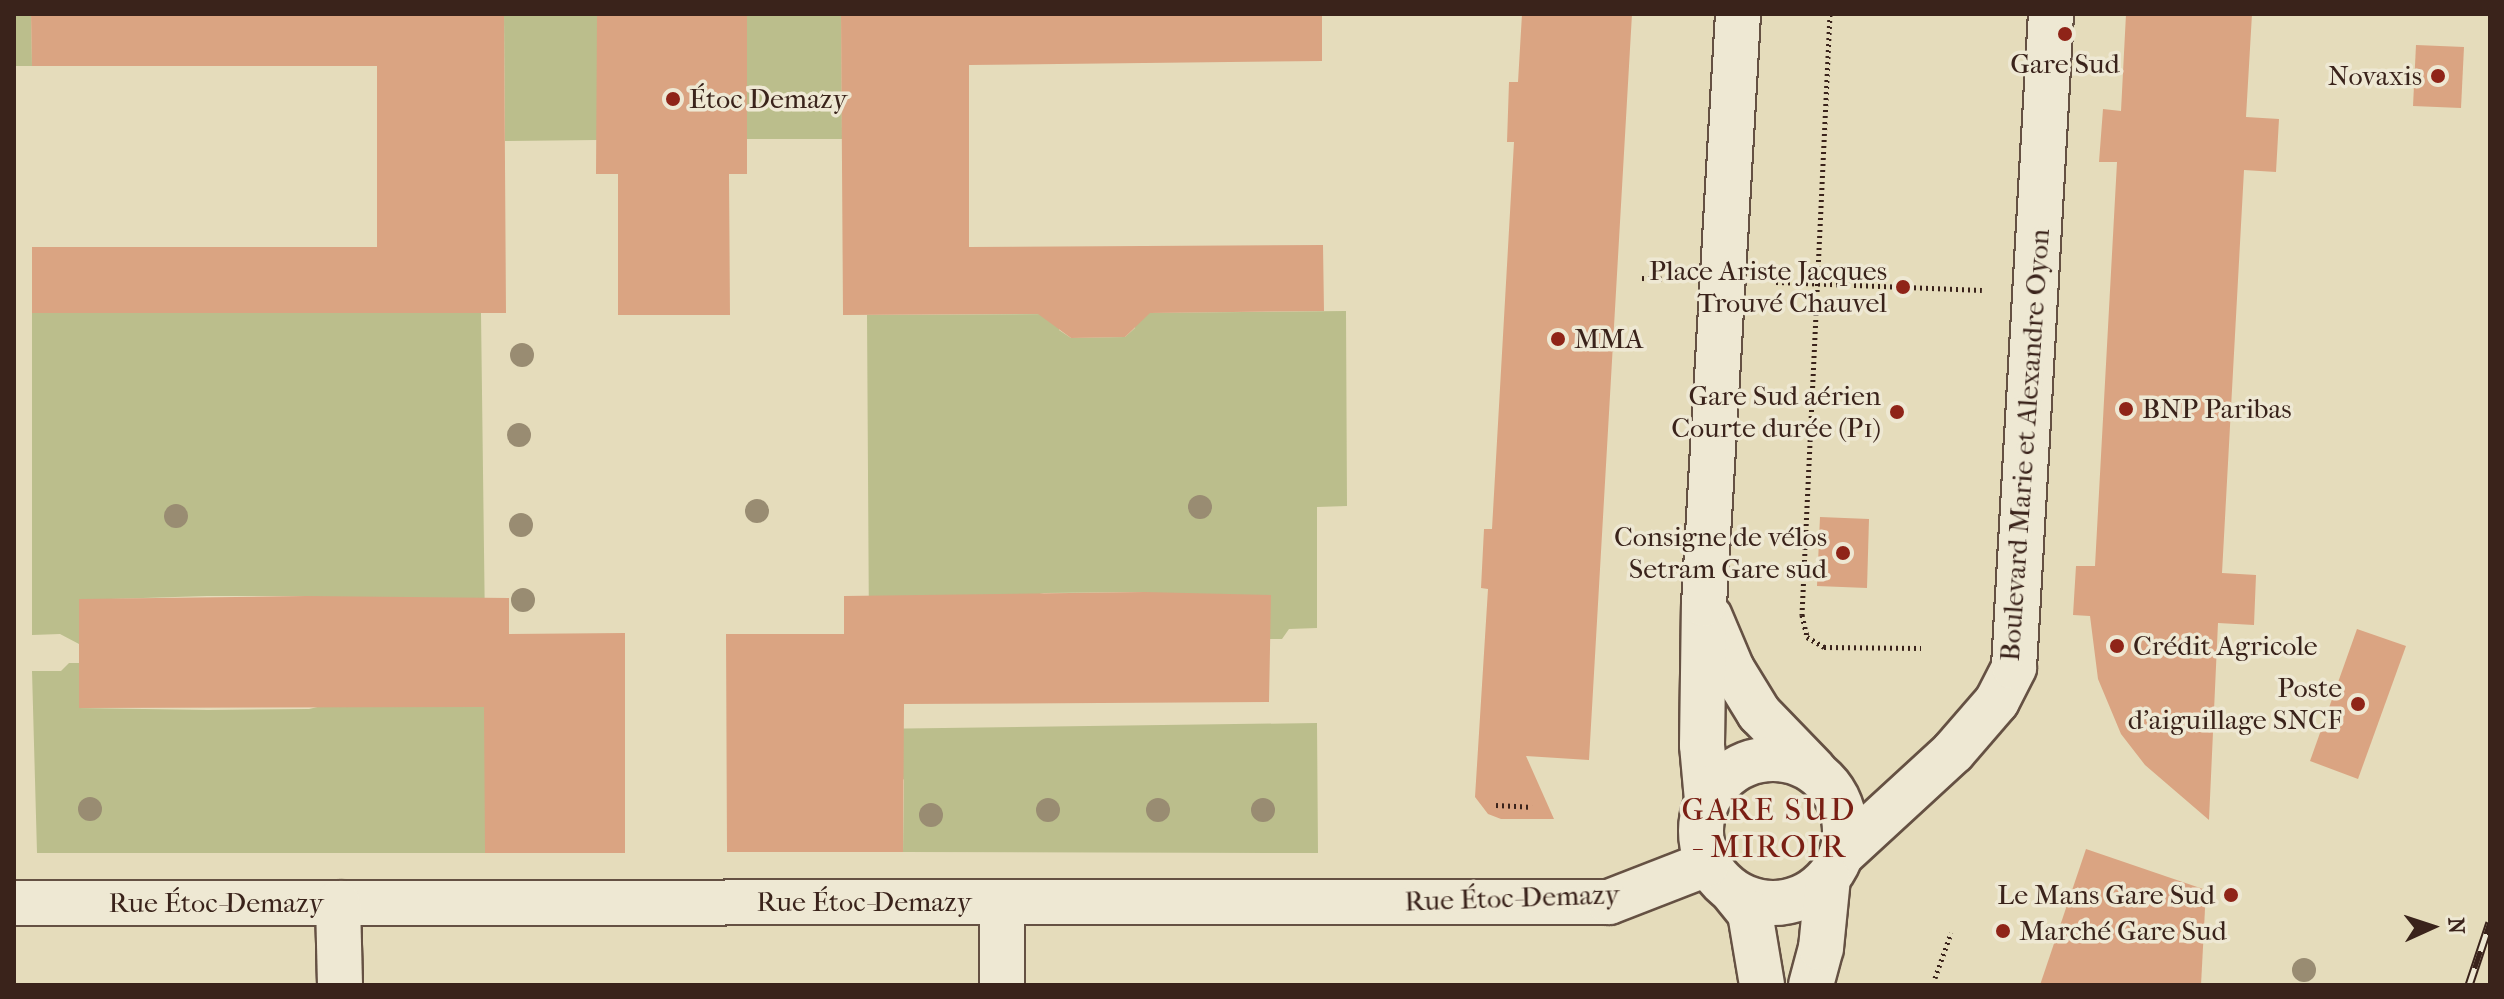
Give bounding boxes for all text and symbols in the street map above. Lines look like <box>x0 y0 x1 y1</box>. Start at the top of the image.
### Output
marker: Gare Sud <box>2056 25 2074 43</box>
place label: Gare Sud <box>2010 47 2120 81</box>
place label: Novaxis <box>2328 59 2422 93</box>
marker: Novaxis <box>2429 67 2447 85</box>
place label: Étoc Demazy <box>689 82 847 116</box>
marker: Étoc Demazy <box>664 90 682 108</box>
street label: Boulevard Marie et Alexandre Oyon <box>1993 228 2057 662</box>
place label: Place Ariste Jacques Trouvé Chauvel <box>1649 254 1887 320</box>
marker: Place Ariste Jacques Trouvé Chauvel <box>1894 278 1912 296</box>
place label: MMA <box>1574 322 1643 356</box>
marker: MMA <box>1549 330 1567 348</box>
place label: Gare Sud aérien Courte durée (P1) <box>1671 379 1881 445</box>
place label: BNP Paribas <box>2142 392 2292 426</box>
marker: BNP Paribas <box>2117 400 2135 418</box>
marker: Gare Sud aérien Courte durée (P1) <box>1888 403 1906 421</box>
place label: Consigne de vélos Setram Gare sud <box>1614 520 1827 586</box>
marker: Consigne de vélos Setram Gare sud <box>1834 544 1852 562</box>
place label: Crédit Agricole <box>2133 629 2318 663</box>
marker: Crédit Agricole <box>2108 637 2126 655</box>
place label: Poste d'aiguillage SNCF <box>2128 671 2342 737</box>
marker: Poste d'aiguillage SNCF <box>2349 695 2367 713</box>
district label: GARE SUD - MIROIR <box>1682 792 1856 867</box>
street label: Rue Étoc-Demazy <box>1404 877 1620 919</box>
place label: Le Mans Gare Sud <box>1997 878 2215 912</box>
street label: Rue Étoc-Demazy <box>756 885 972 919</box>
street label: Rue Étoc-Demazy <box>108 886 324 920</box>
marker: Le Mans Gare Sud <box>2222 886 2240 904</box>
north arrow <box>2392 887 2472 967</box>
place label: Marché Gare Sud <box>2019 914 2227 948</box>
text: N <box>2443 917 2469 935</box>
marker: Marché Gare Sud <box>1994 922 2012 940</box>

